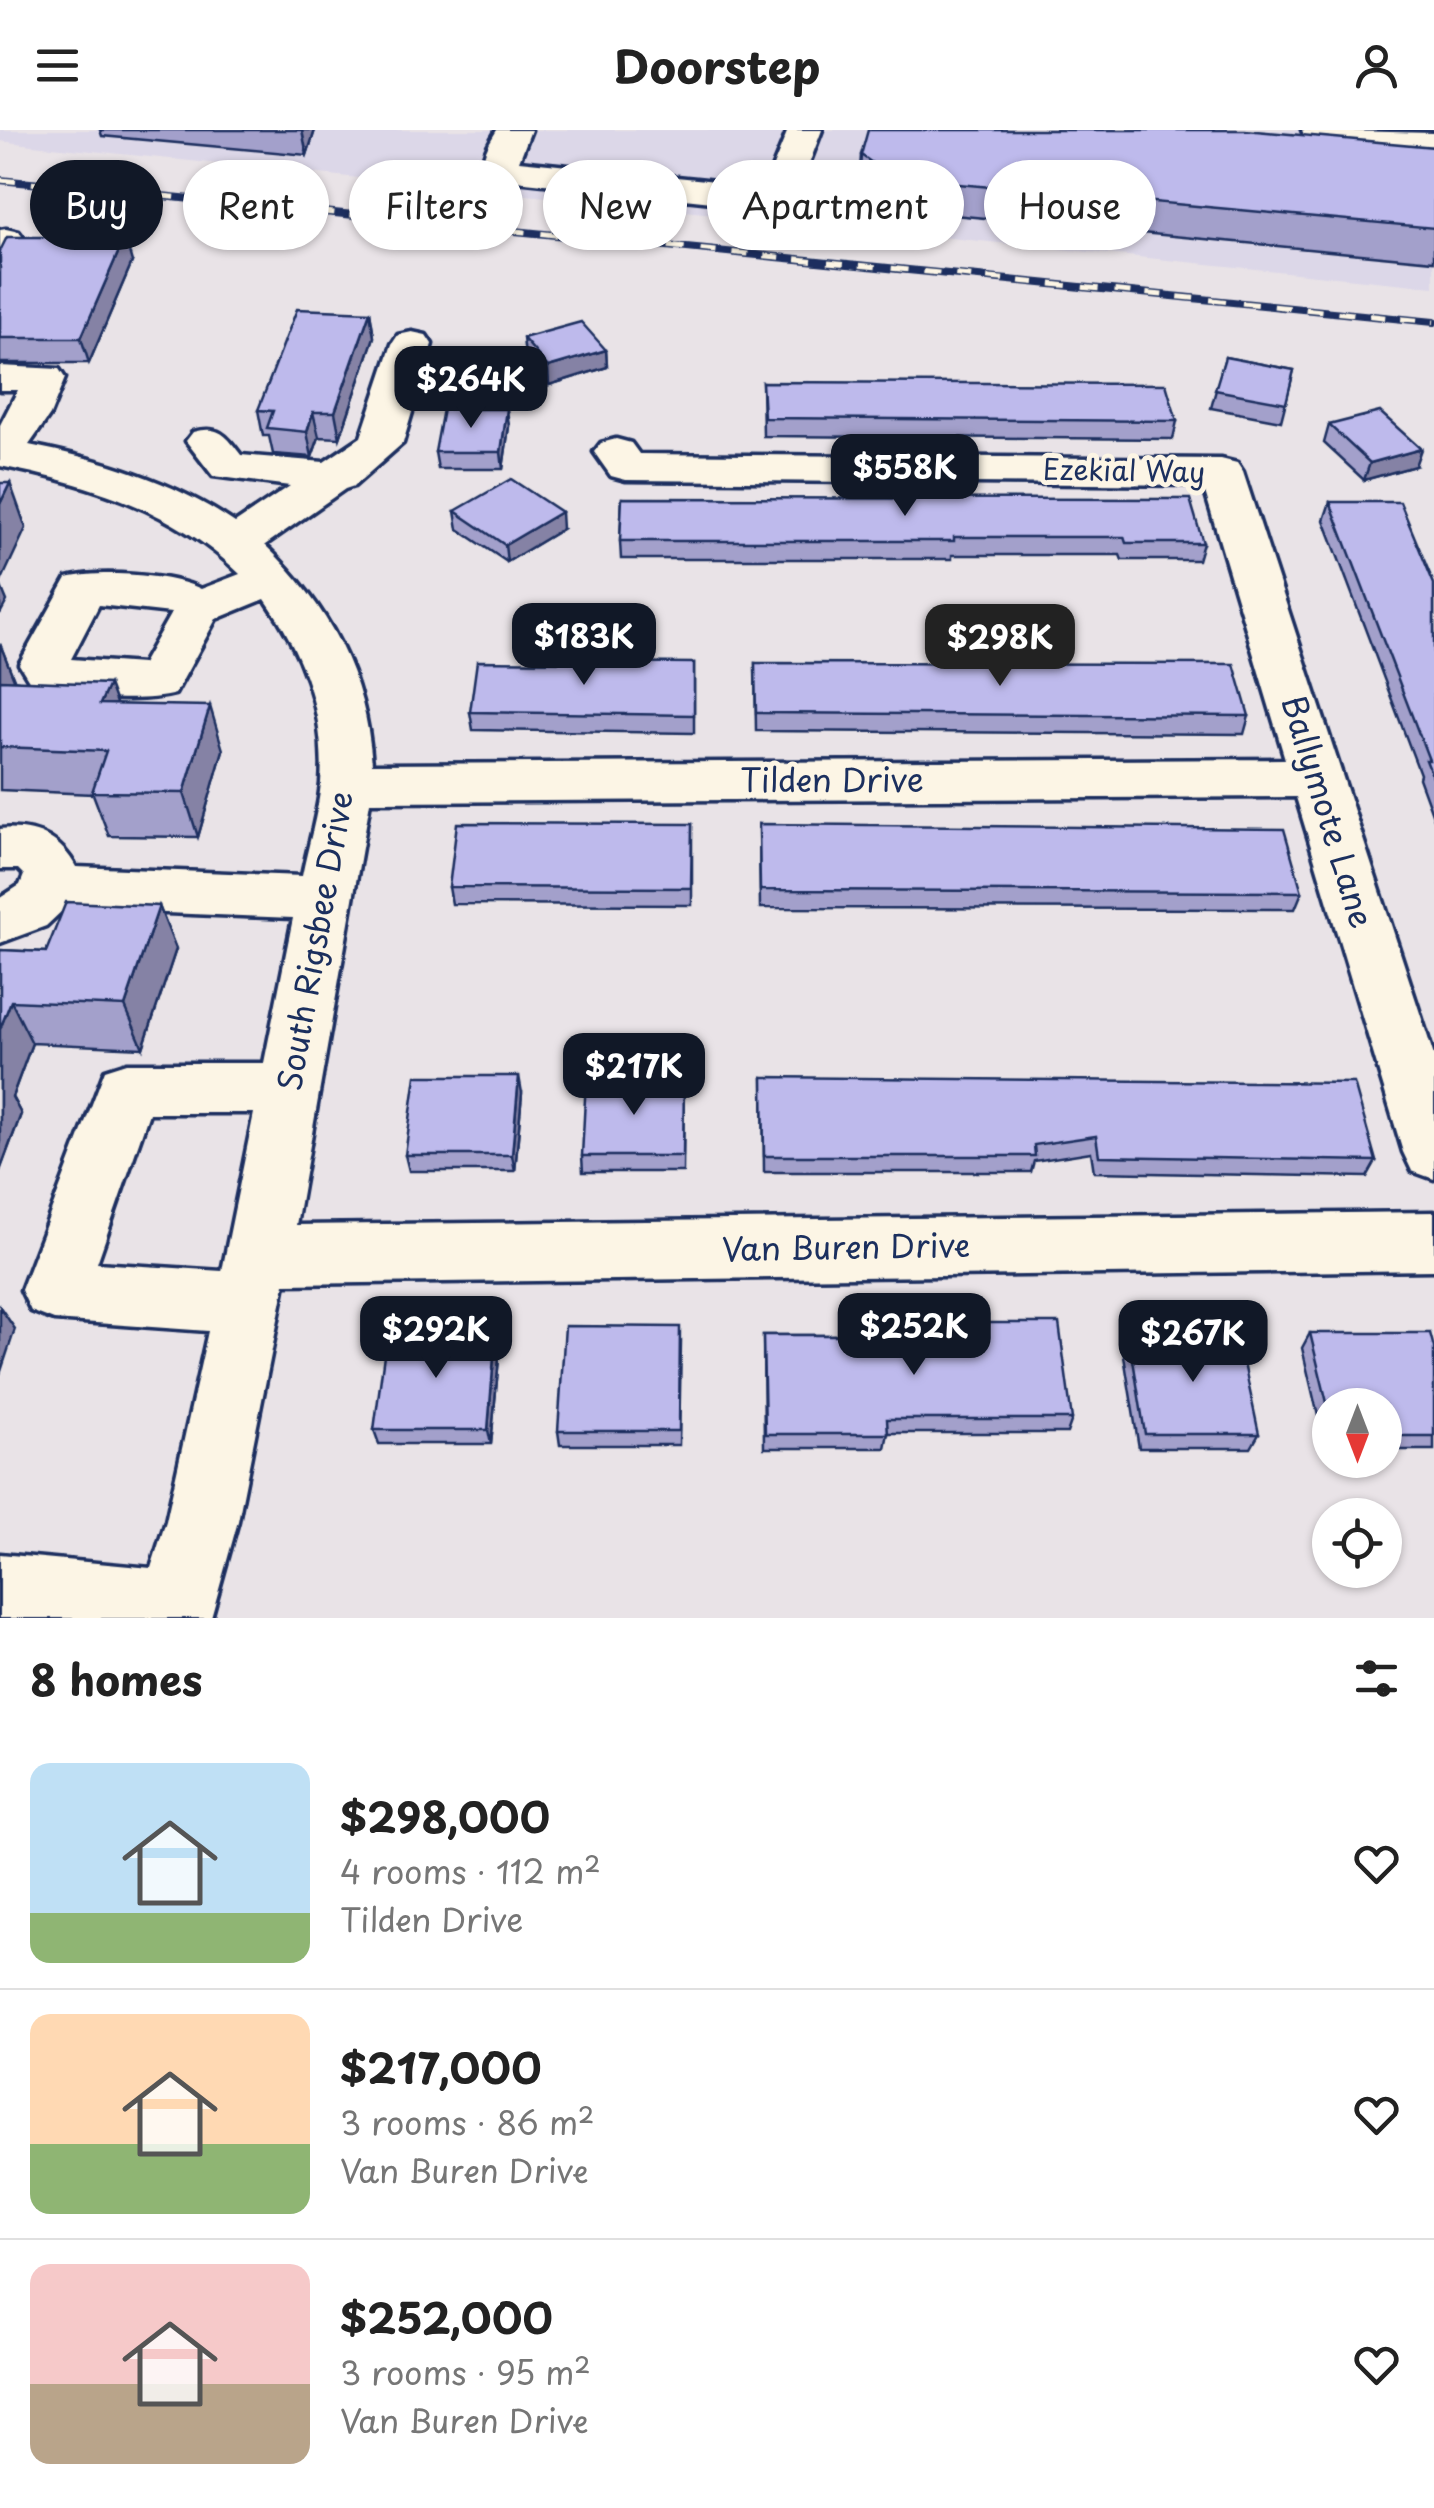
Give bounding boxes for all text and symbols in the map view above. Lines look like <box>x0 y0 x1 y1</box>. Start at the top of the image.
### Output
text: Doorstep <box>614 31 820 99</box>
icon: menu <box>30 38 85 93</box>
icon: person <box>1349 38 1404 93</box>
chip: Buy <box>30 160 163 250</box>
chip: Rent <box>183 160 329 250</box>
chip: Filters <box>349 160 523 250</box>
chip: New <box>543 160 687 250</box>
chip: Apartment <box>707 160 964 250</box>
chip: House <box>984 160 1156 250</box>
pin: $264K <box>401 346 541 431</box>
text: $264K <box>416 354 526 402</box>
pin: $558K <box>835 434 975 519</box>
text: $558K <box>853 442 957 490</box>
street label: Ezekial Way <box>1042 447 1206 492</box>
pin: $183K <box>514 603 654 688</box>
pin: $298K <box>930 604 1070 689</box>
text: $183K <box>534 611 634 659</box>
text: $298K <box>947 612 1053 660</box>
street label: Ballymote Lane <box>1271 689 1387 934</box>
street label: Tilden Drive <box>740 755 924 803</box>
street label: South Rigsbee Drive <box>264 787 364 1094</box>
pin: $217K <box>564 1033 704 1118</box>
text: $217K <box>585 1041 683 1089</box>
street label: Van Buren Drive <box>721 1220 971 1272</box>
pin: $252K <box>844 1293 984 1378</box>
pin: $292K <box>366 1296 506 1381</box>
pin: $267K <box>1123 1300 1263 1385</box>
text: $252K <box>860 1301 968 1349</box>
text: $292K <box>382 1304 490 1352</box>
text: $267K <box>1141 1308 1245 1356</box>
north arrow <box>1312 1388 1402 1478</box>
map controls <box>1312 1388 1402 1588</box>
button: locate <box>1312 1498 1402 1588</box>
text: 8 homes <box>30 1647 203 1710</box>
icon: filters <box>1349 1651 1404 1706</box>
text: $298,000 <box>340 1784 550 1847</box>
icon: home <box>110 1803 230 1923</box>
icon: heart <box>1349 1836 1404 1891</box>
text: 4 rooms · 112 m² <box>340 1847 601 1895</box>
text: Tilden Drive <box>340 1895 523 1943</box>
text: $217,000 <box>340 2035 542 2098</box>
icon: home <box>110 2054 230 2174</box>
icon: heart <box>1349 2087 1404 2142</box>
text: 3 rooms · 86 m² <box>340 2098 595 2146</box>
text: Van Buren Drive <box>340 2146 589 2194</box>
text: $252,000 <box>340 2285 553 2348</box>
icon: home <box>110 2304 230 2424</box>
icon: heart <box>1349 2337 1404 2392</box>
text: 3 rooms · 95 m² <box>340 2348 591 2396</box>
text: Van Buren Drive <box>340 2396 589 2444</box>

